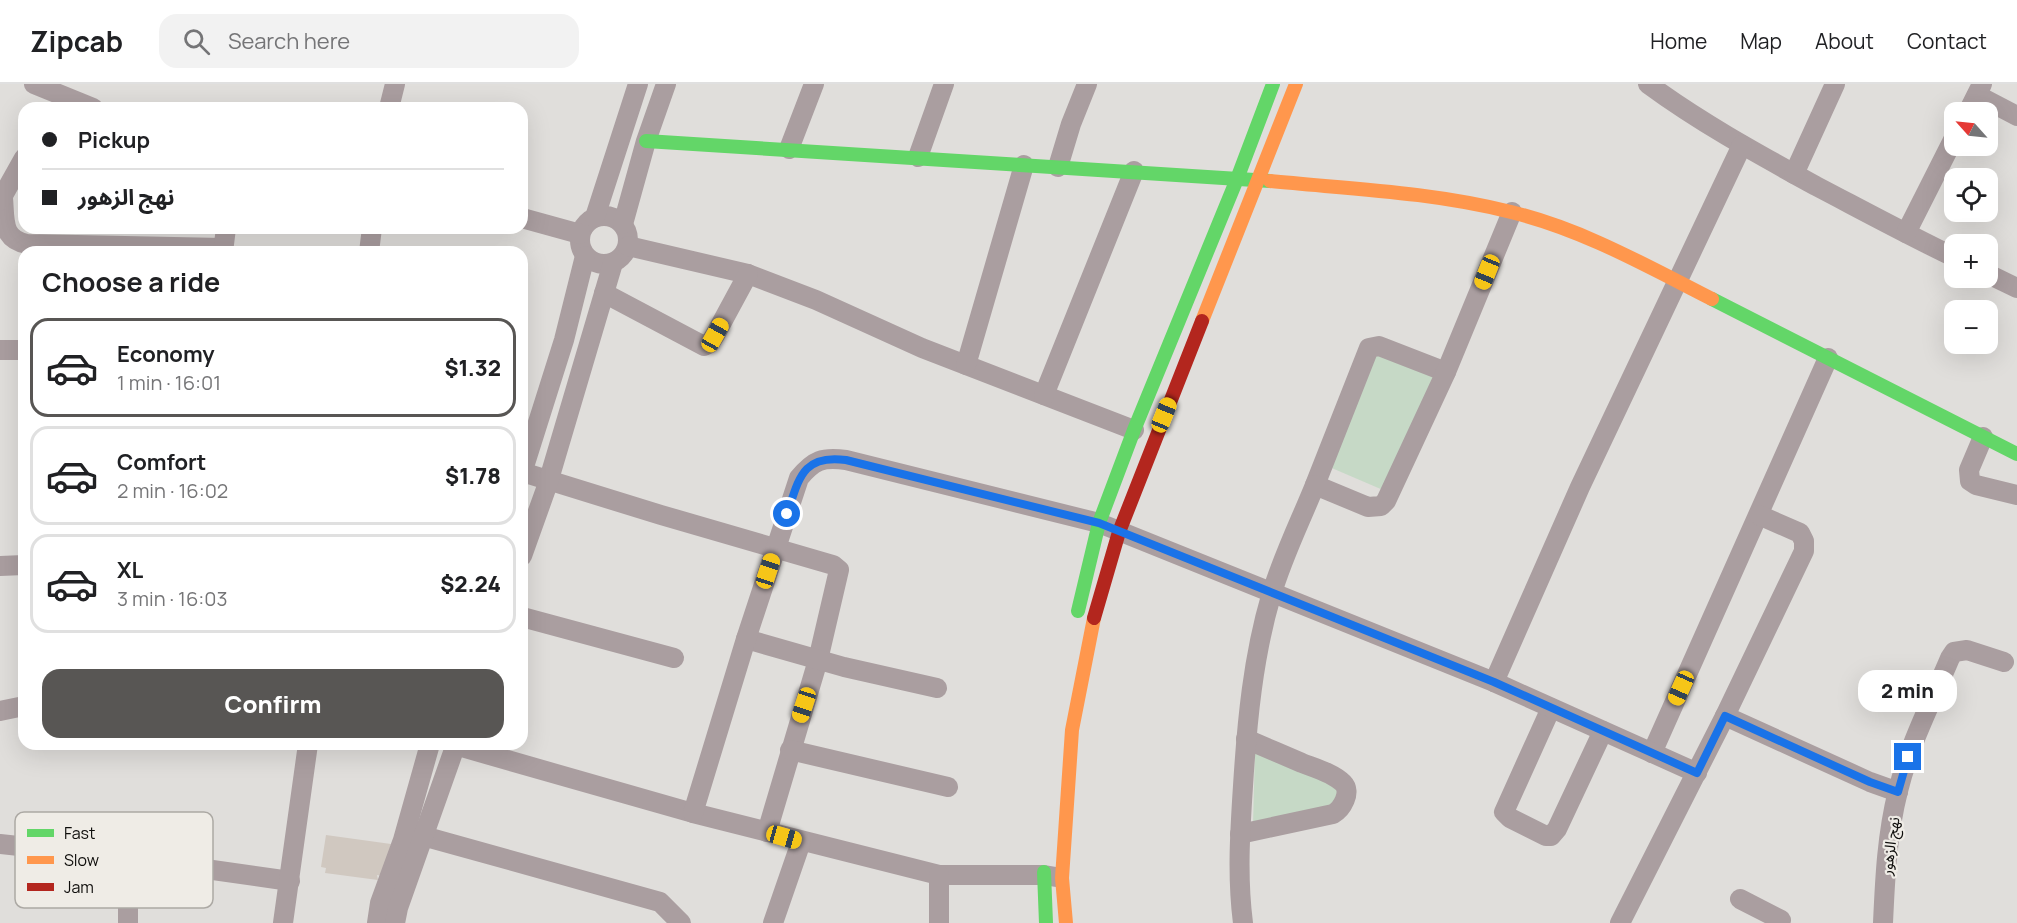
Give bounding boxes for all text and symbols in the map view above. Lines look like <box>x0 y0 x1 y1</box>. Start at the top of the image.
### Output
search box <box>159 14 579 68</box>
text: Zipcab <box>30 22 123 60</box>
icon: search <box>180 25 213 58</box>
text: Search here <box>228 26 350 56</box>
text: Home <box>1650 27 1707 55</box>
text: Map <box>1740 27 1782 55</box>
text: About <box>1815 27 1874 55</box>
text: Contact <box>1907 27 1987 55</box>
north arrow <box>1944 102 1998 156</box>
map controls <box>1944 102 1998 354</box>
text: Pickup <box>78 125 150 155</box>
button: locate <box>1944 168 1998 222</box>
text: نهج الزهور <box>78 182 174 212</box>
button: + <box>1944 234 1998 288</box>
car <box>1472 252 1502 292</box>
text: Choose a ride <box>42 263 220 300</box>
button: − <box>1944 300 1998 354</box>
car <box>698 315 732 355</box>
text: Economy <box>117 339 215 369</box>
icon: car <box>45 341 99 395</box>
text: $1.32 <box>444 353 501 383</box>
text: 1 min · 16:01 <box>117 369 221 396</box>
car <box>1149 395 1179 435</box>
text: Comfort <box>117 447 206 477</box>
icon: car <box>45 449 99 503</box>
text: $1.78 <box>445 461 501 491</box>
text: 2 min · 16:02 <box>117 477 228 504</box>
route start <box>773 500 800 527</box>
car <box>754 551 782 591</box>
text: XL <box>117 555 143 585</box>
icon: car <box>45 557 99 611</box>
text: $2.24 <box>440 569 501 599</box>
text: 3 min · 16:03 <box>117 585 228 612</box>
car <box>1665 668 1697 708</box>
button: Confirm <box>42 669 504 738</box>
callout: 2 min <box>1858 670 1958 712</box>
text: 2 min <box>1881 677 1934 704</box>
car <box>790 685 818 725</box>
route end <box>1894 743 1921 770</box>
legend <box>15 812 213 908</box>
street label: نهج الزهور <box>1875 816 1906 878</box>
text: Fast <box>64 822 95 844</box>
car <box>764 823 804 851</box>
text: Slow <box>64 849 99 871</box>
text: Jam <box>64 876 94 898</box>

